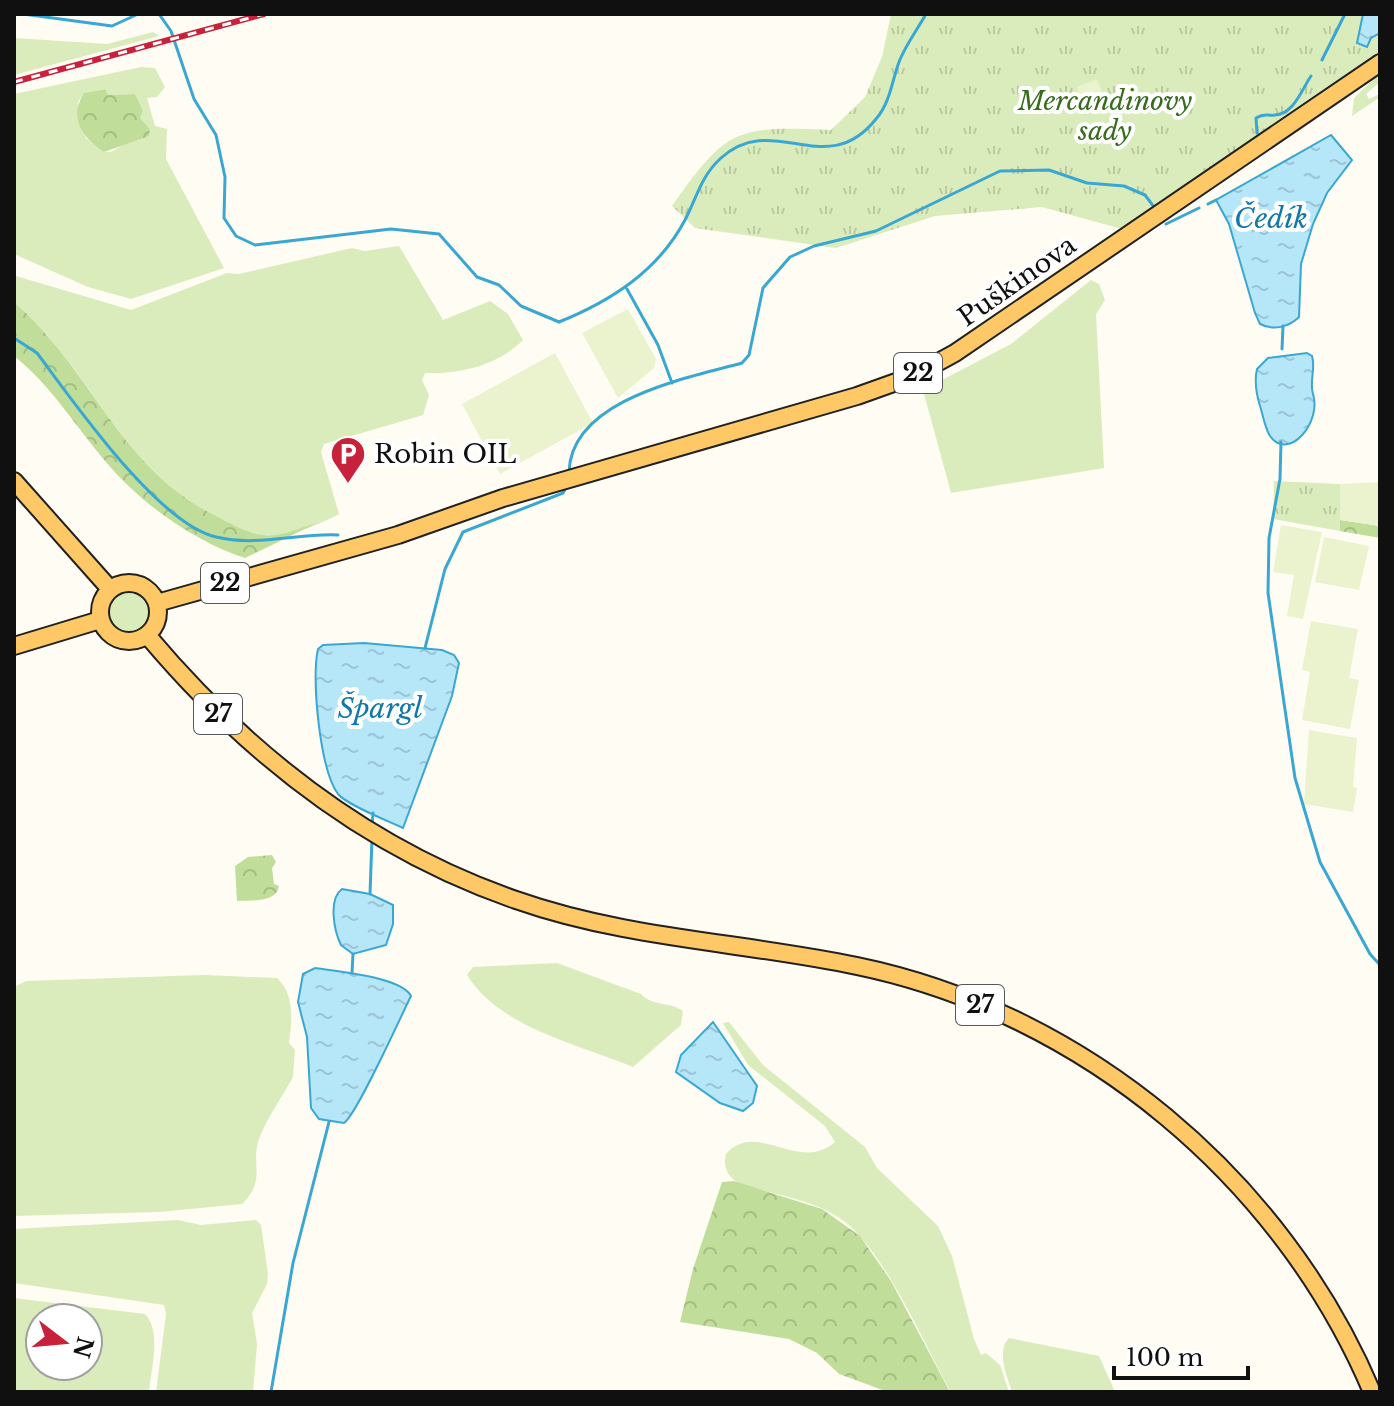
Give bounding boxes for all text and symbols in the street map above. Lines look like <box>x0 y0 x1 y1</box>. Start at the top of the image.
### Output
park label: Mercandinovy sady <box>1017 85 1193 147</box>
water label: Čedík <box>1234 201 1308 236</box>
street label: Puškinova <box>952 228 1083 333</box>
road number: 22 <box>894 353 942 393</box>
parking icon: Robin OIL <box>329 435 367 485</box>
place label: Robin OIL <box>374 438 517 470</box>
road number: 22 <box>201 563 249 603</box>
water label: Špargl <box>338 691 423 726</box>
road number: 27 <box>194 694 242 734</box>
road number: 27 <box>956 985 1004 1025</box>
north arrow <box>24 1302 104 1382</box>
scale bar <box>1114 1330 1248 1380</box>
text: N <box>67 1334 99 1361</box>
text: 100 m <box>1126 1343 1204 1372</box>

